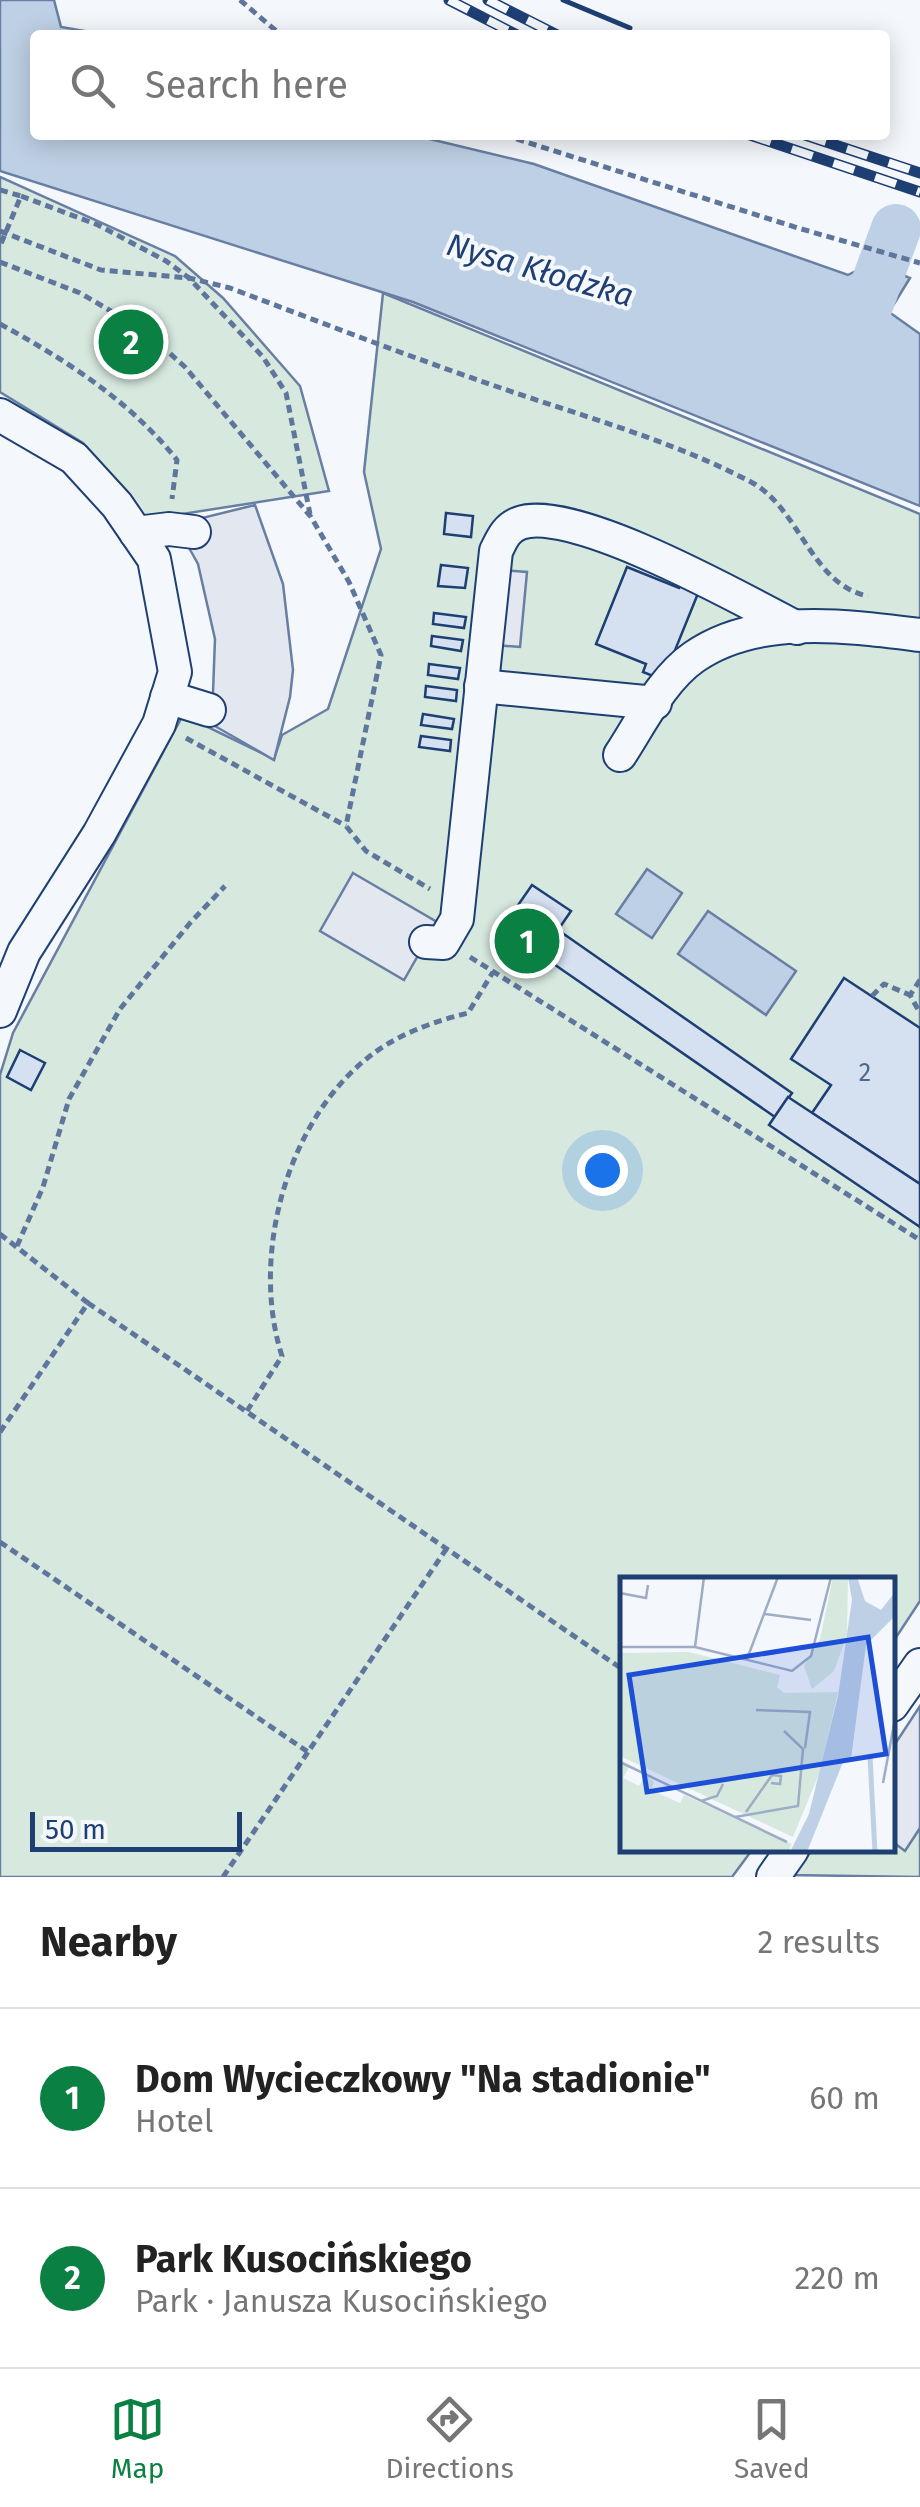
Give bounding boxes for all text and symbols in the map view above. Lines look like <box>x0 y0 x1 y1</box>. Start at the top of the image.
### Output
search box <box>30 30 890 140</box>
icon: search <box>65 58 120 113</box>
text: Search here <box>145 62 348 108</box>
water label: Nysa Kłodzka <box>442 225 638 315</box>
pin: 2 <box>98 304 164 380</box>
pin: 1 <box>494 904 560 978</box>
house number: 2 <box>859 1058 871 1088</box>
your location <box>577 1145 628 1196</box>
inset map <box>620 1577 895 1852</box>
scale bar <box>30 1807 242 1852</box>
text: 50 m <box>45 1813 106 1846</box>
text: Nearby <box>40 1917 177 1967</box>
text: 2 results <box>757 1923 880 1961</box>
text: Dom Wycieczkowy "Na stadionie" <box>135 2056 711 2102</box>
text: 1 <box>65 2079 80 2117</box>
text: 60 m <box>809 2079 880 2117</box>
text: Hotel <box>135 2102 213 2140</box>
text: Park Kusocińskiego <box>135 2236 472 2282</box>
text: 2 <box>64 2259 81 2297</box>
text: 220 m <box>795 2259 880 2297</box>
text: Park · Janusza Kusocińskiego <box>135 2282 548 2320</box>
tab: Map <box>110 2392 165 2485</box>
tab: Directions <box>385 2392 514 2485</box>
tab: Saved <box>734 2392 810 2485</box>

